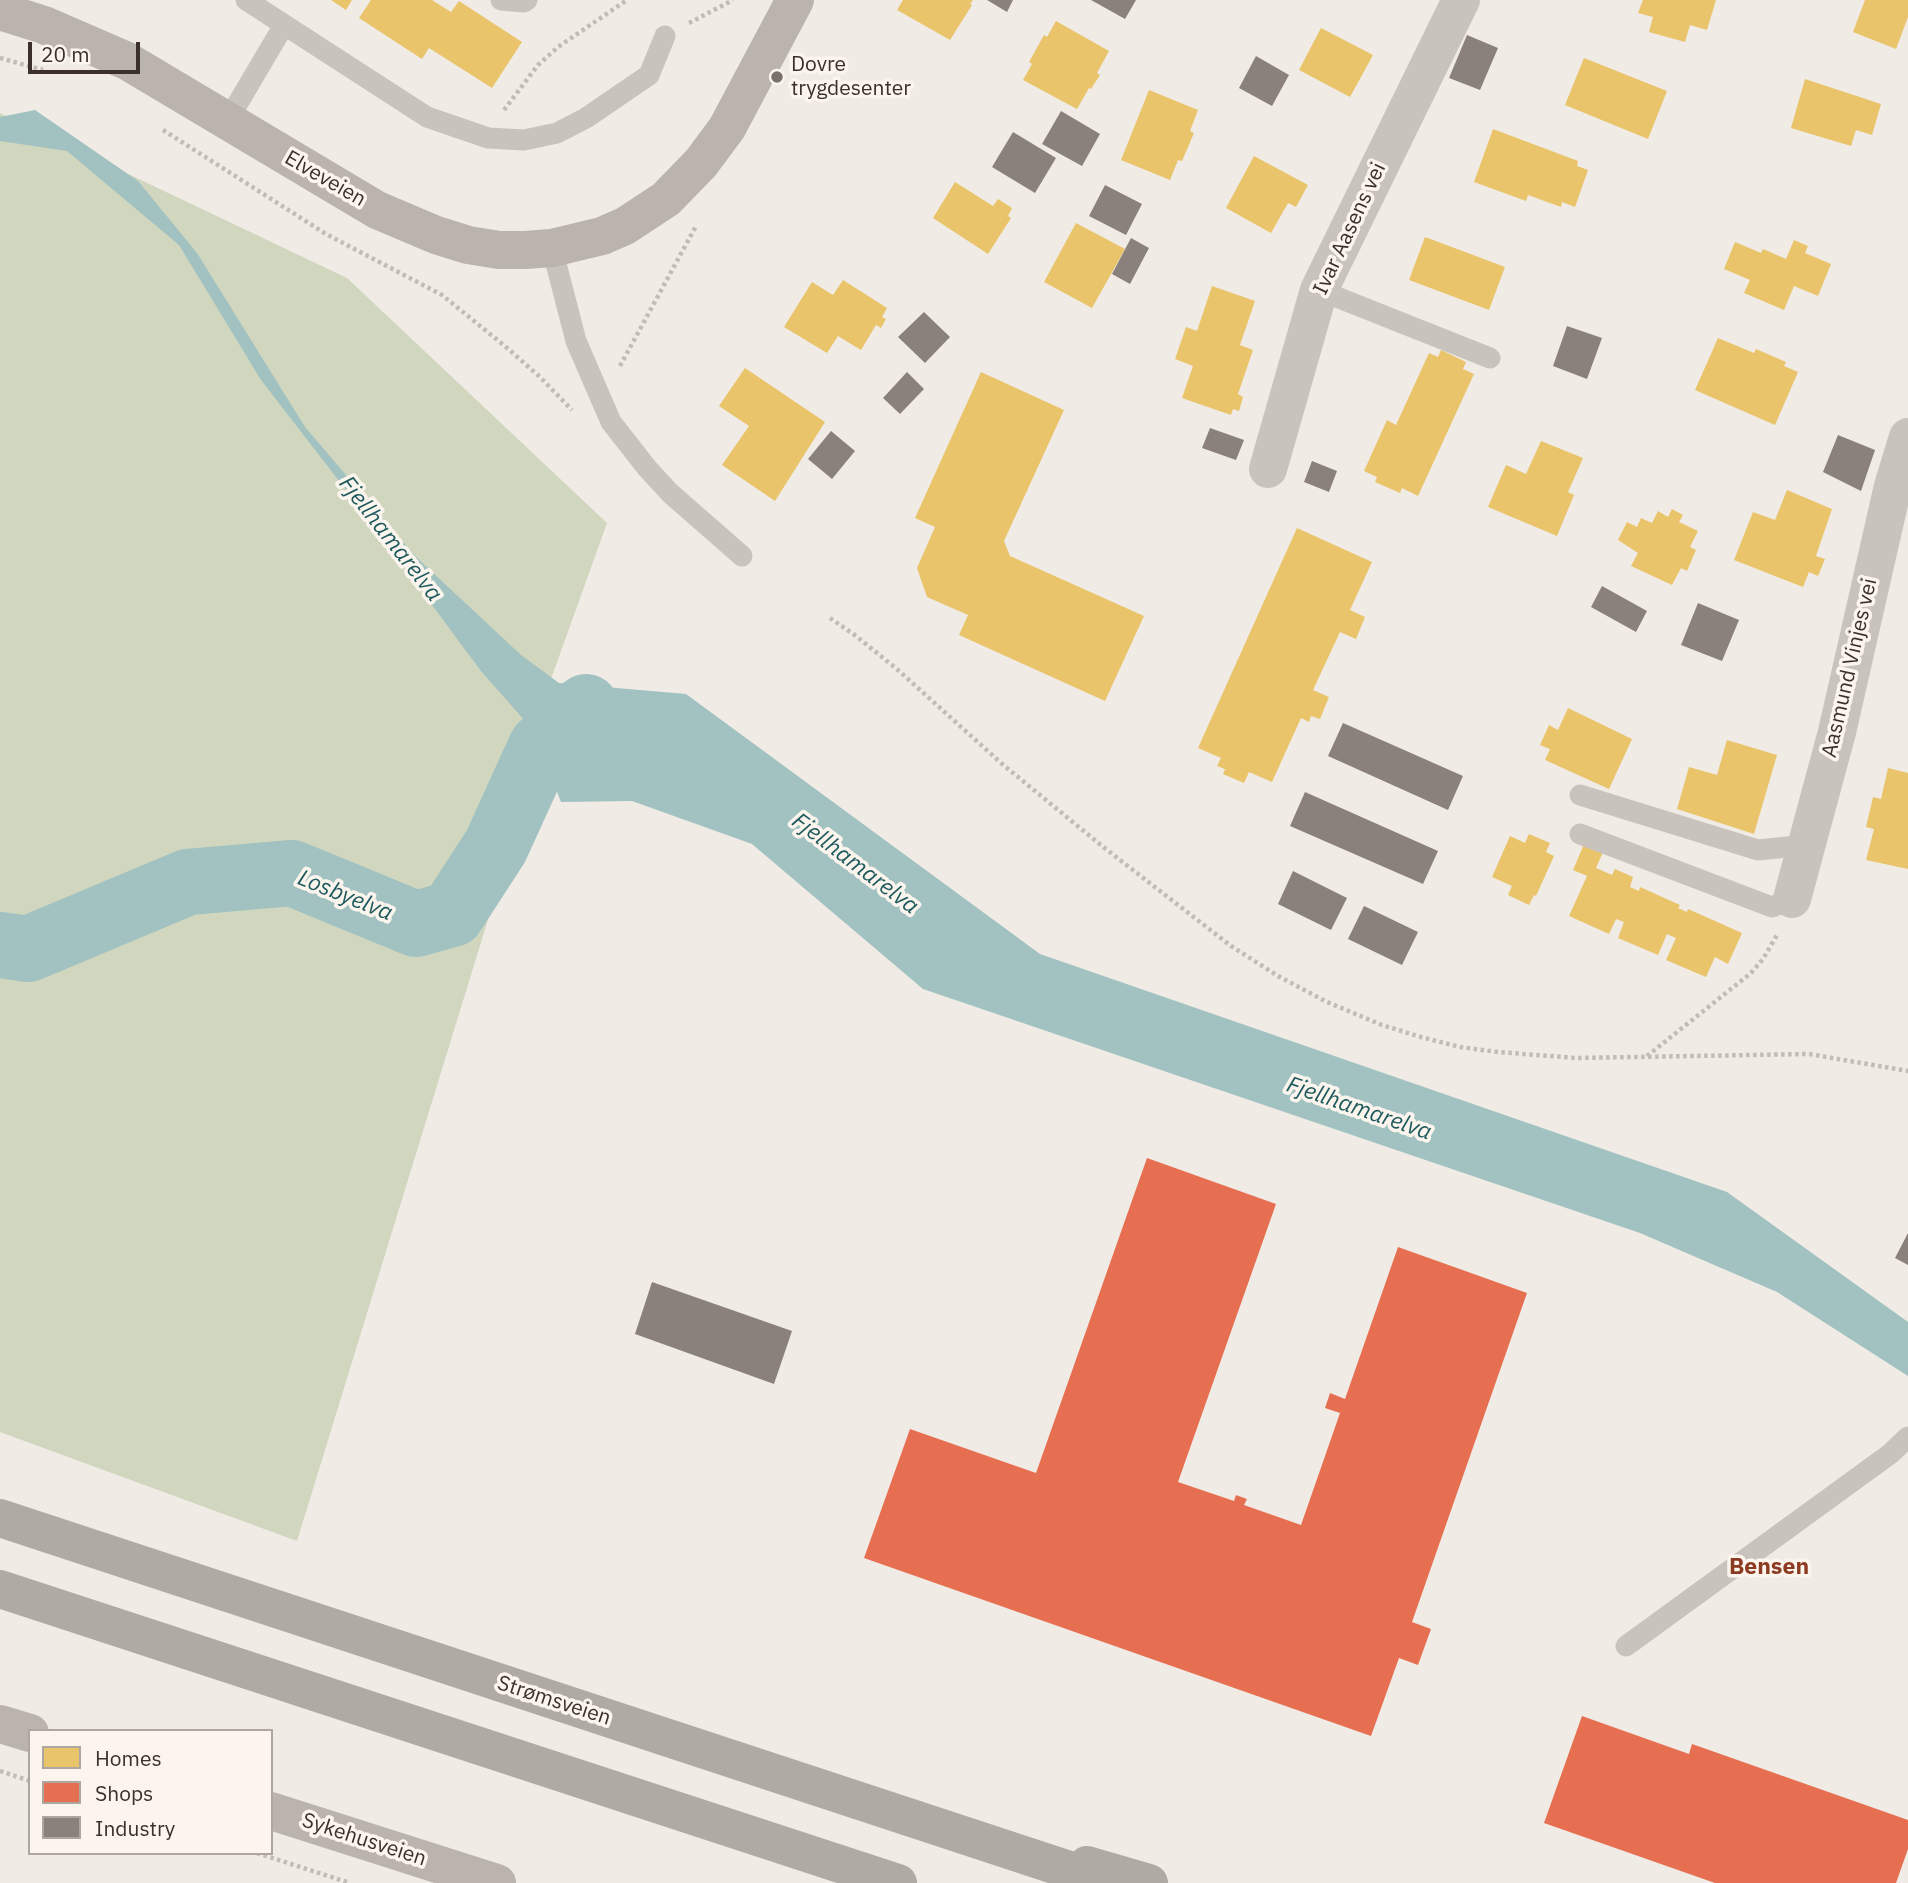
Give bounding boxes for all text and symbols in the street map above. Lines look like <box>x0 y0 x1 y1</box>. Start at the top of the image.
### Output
scale bar <box>32 28 144 72</box>
text: 20 m <box>41 40 90 68</box>
place label: Dovre trygdesenter <box>791 52 911 102</box>
marker: Dovre trygdesenter <box>769 69 785 85</box>
street label: Elveveien <box>280 146 370 212</box>
street label: Ivar Aasens vei <box>1308 159 1392 299</box>
water label: Fjellhamarelva <box>333 471 447 607</box>
street label: Aasmund Vinjes vei <box>1817 576 1883 760</box>
water label: Fjellhamarelva <box>786 807 924 921</box>
water label: Losbyelva <box>293 864 397 928</box>
water label: Fjellhamarelva <box>1283 1071 1435 1147</box>
district label: Bensen <box>1729 1553 1809 1581</box>
street label: Strømsveien <box>494 1671 614 1731</box>
legend <box>28 1729 273 1855</box>
text: Homes <box>95 1744 162 1772</box>
text: Shops <box>95 1779 153 1807</box>
street label: Sykehusveien <box>299 1808 429 1872</box>
text: Industry <box>95 1814 175 1842</box>

